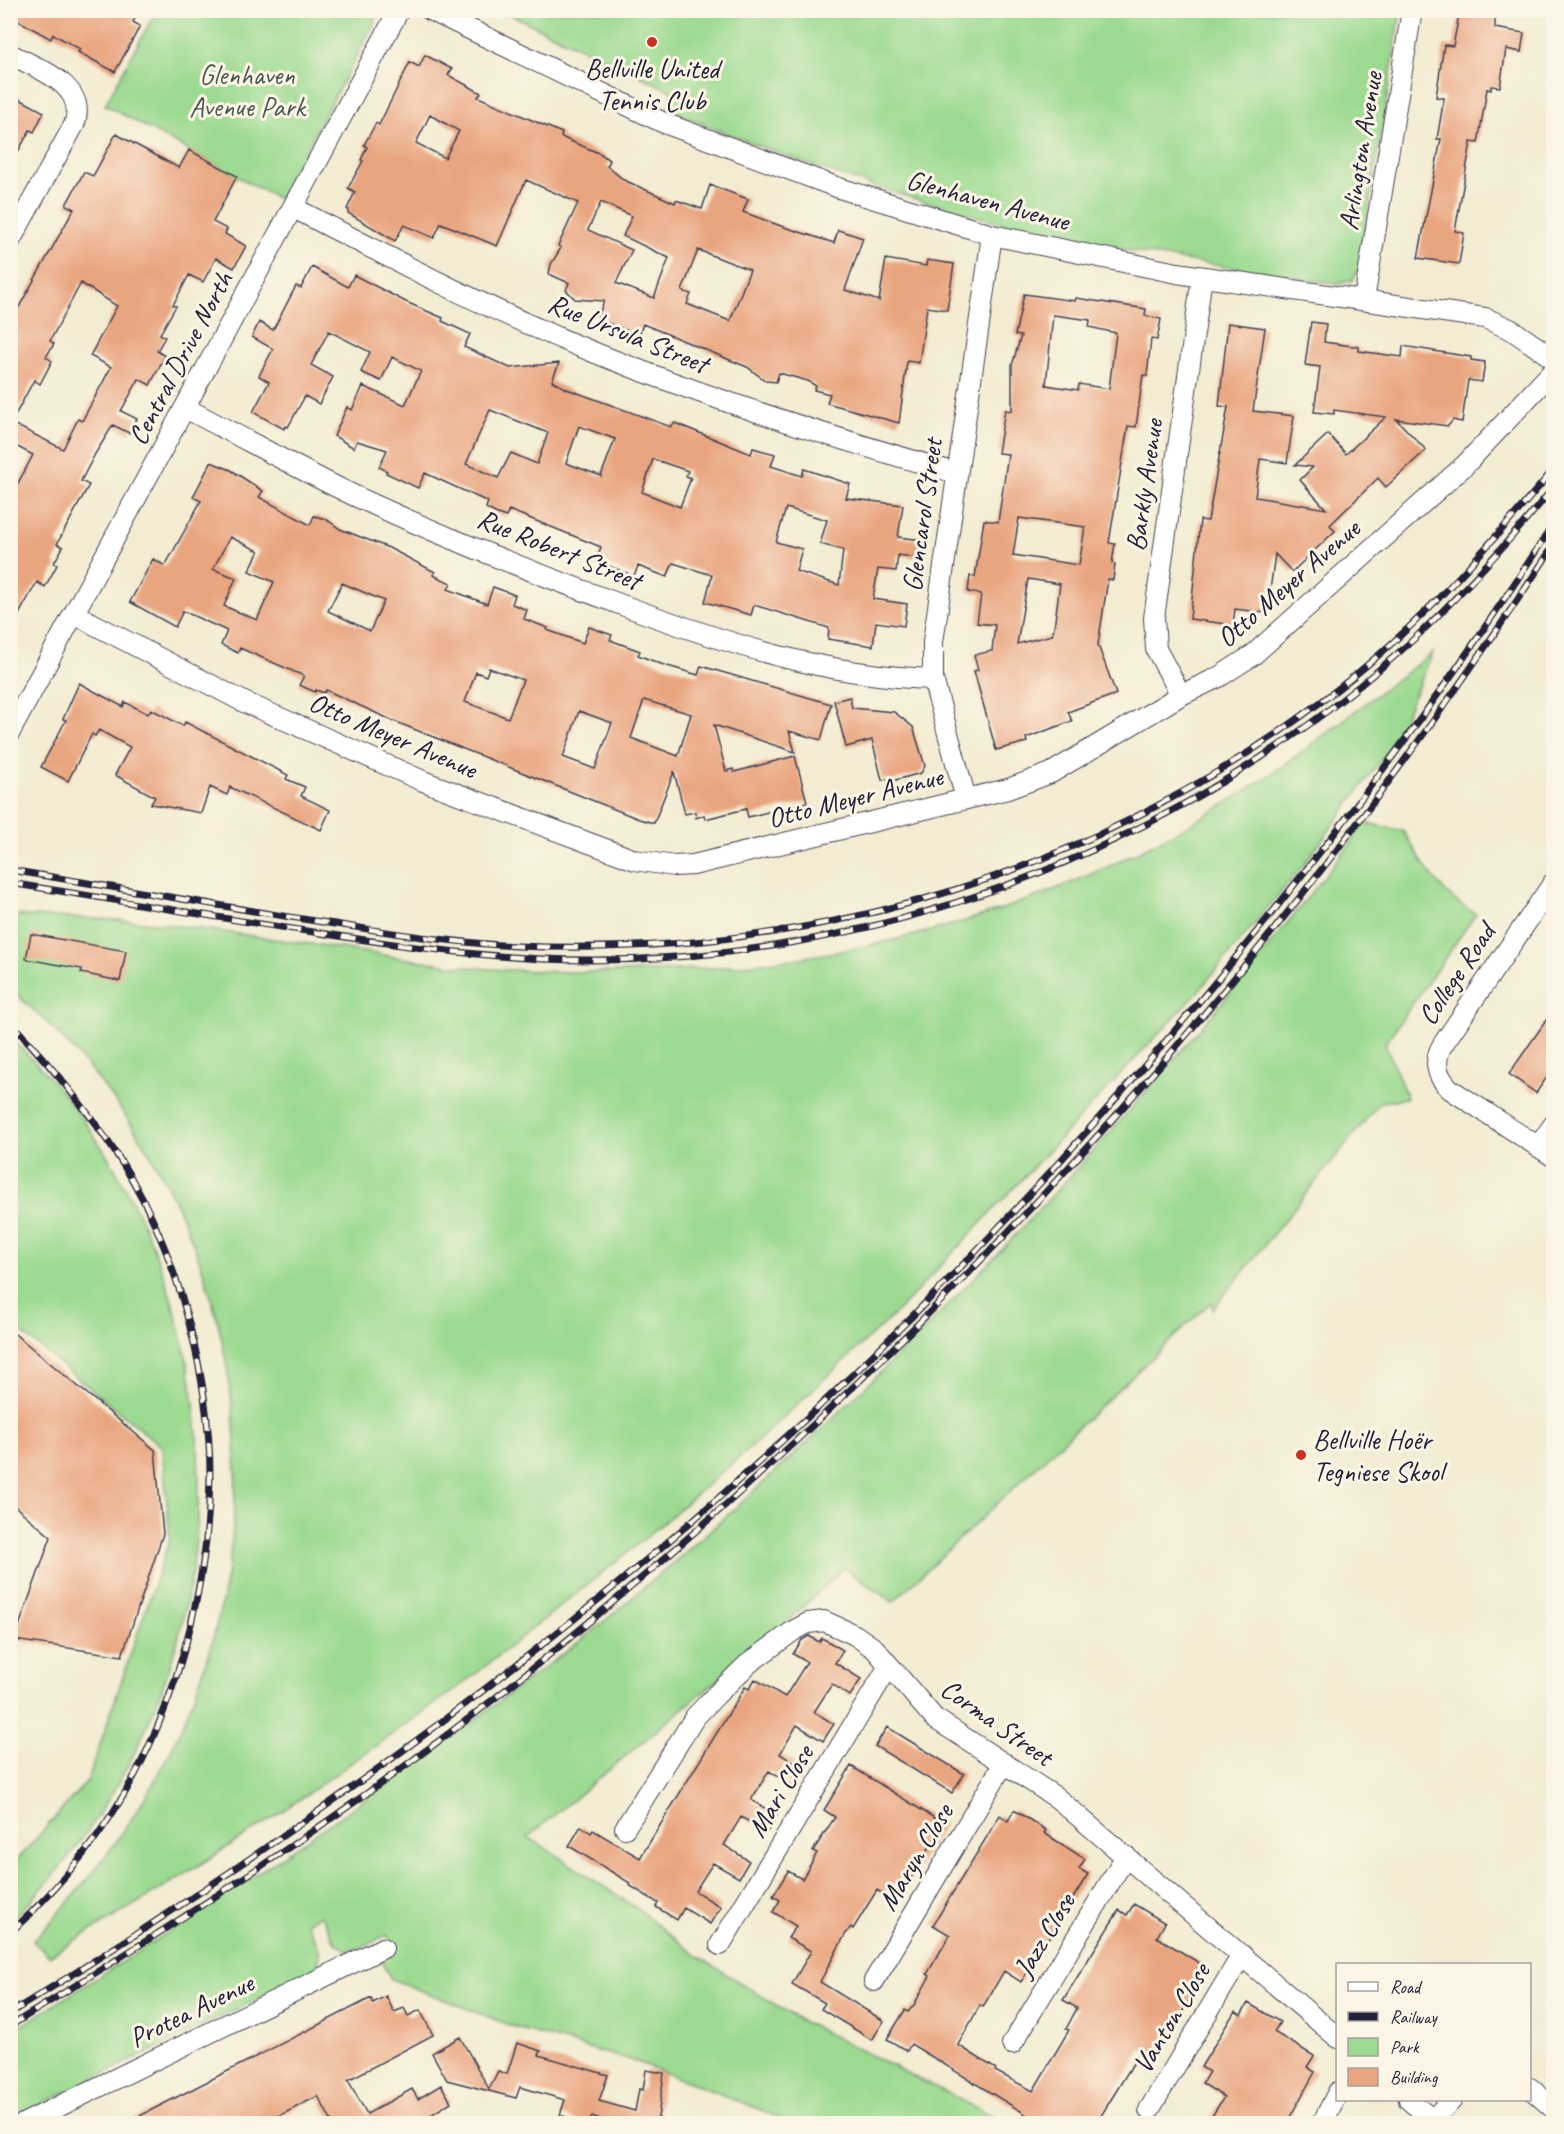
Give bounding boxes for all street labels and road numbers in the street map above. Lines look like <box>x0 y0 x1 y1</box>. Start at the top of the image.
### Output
street label: Arlington Avenue <box>1330 68 1390 232</box>
street label: Glenhaven Avenue <box>903 162 1075 239</box>
street label: Central Drive North <box>120 265 241 451</box>
street label: Rue Ursula Street <box>543 285 716 382</box>
street label: Barkly Avenue <box>1117 415 1171 553</box>
street label: Glencarol Street <box>894 434 950 594</box>
street label: Rue Robert Street <box>472 500 649 599</box>
street label: Otto Meyer Avenue <box>1209 510 1368 655</box>
street label: Otto Meyer Avenue <box>304 684 484 787</box>
street label: Otto Meyer Avenue <box>764 758 948 836</box>
street label: College Road <box>1410 914 1505 1031</box>
street label: Corma Street <box>934 1671 1062 1775</box>
street label: Mari Close <box>739 1737 822 1843</box>
street label: Maryn Close <box>870 1796 961 1917</box>
street label: Jazz Close <box>1004 1885 1084 1985</box>
street label: Vanton Close <box>1125 1955 1218 2079</box>
street label: Protea Avenue <box>123 1964 261 2055</box>

